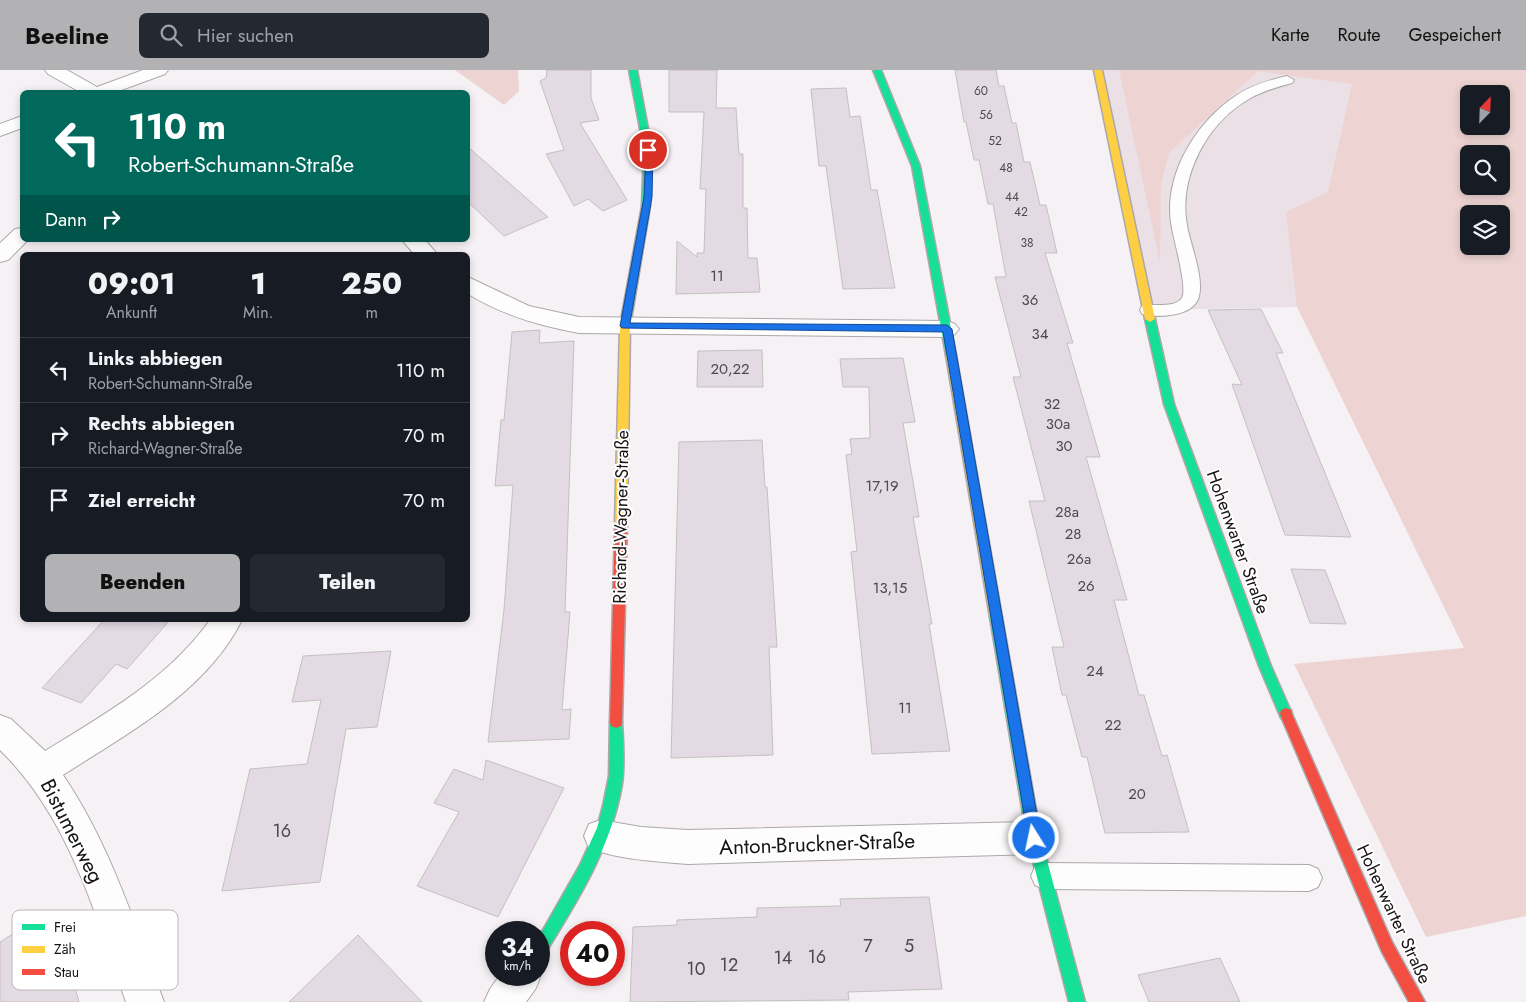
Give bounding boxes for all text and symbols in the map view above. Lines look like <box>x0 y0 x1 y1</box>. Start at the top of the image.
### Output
search box <box>139 13 489 58</box>
text: Beeline <box>25 18 109 53</box>
icon: search <box>157 21 185 49</box>
text: Hier suchen <box>197 22 294 49</box>
text: Karte <box>1271 22 1310 48</box>
text: Route <box>1338 22 1380 48</box>
text: Gespeichert <box>1408 22 1501 48</box>
house number: 60 <box>974 82 988 100</box>
north arrow <box>1460 85 1510 135</box>
map controls <box>1460 85 1510 255</box>
text: 110 m <box>128 102 226 152</box>
house number: 56 <box>979 106 993 124</box>
icon: left <box>45 110 110 175</box>
pin <box>627 129 669 171</box>
house number: 52 <box>988 132 1002 150</box>
icon: arrive <box>634 136 662 164</box>
button: search <box>1460 145 1510 195</box>
text: Robert-Schumann-Straße <box>128 148 354 180</box>
house number: 48 <box>999 159 1013 177</box>
house number: 44 <box>1005 188 1019 206</box>
house number: 42 <box>1014 203 1028 221</box>
icon: right <box>97 205 125 233</box>
button: layers <box>1460 205 1510 255</box>
text: Dann <box>45 206 87 233</box>
house number: 38 <box>1020 234 1034 252</box>
text: 09:01 <box>88 262 175 305</box>
text: 1 <box>250 262 266 305</box>
text: 250 <box>341 262 402 305</box>
house number: 11 <box>710 265 724 287</box>
house number: 36 <box>1022 289 1038 311</box>
text: Ankunft <box>106 301 157 324</box>
text: Min. <box>243 301 273 324</box>
text: m <box>365 301 378 324</box>
house number: 34 <box>1032 323 1049 345</box>
text: Links abbiegen <box>88 345 223 372</box>
icon: left <box>45 356 73 384</box>
text: 110 m <box>396 357 445 384</box>
house number: 20,22 <box>710 358 750 380</box>
text: Robert-Schumann-Straße <box>88 372 252 395</box>
house number: 32 <box>1044 393 1060 415</box>
text: Rechts abbiegen <box>88 410 235 437</box>
house number: 30a <box>1046 413 1070 435</box>
icon: right <box>45 421 73 449</box>
text: 70 m <box>403 422 445 449</box>
street label: Richard-Wagner-Straße <box>606 430 636 604</box>
house number: 30 <box>1055 435 1073 457</box>
text: Richard-Wagner-Straße <box>88 437 242 460</box>
street label: Hohenwarter Straße <box>1200 466 1276 618</box>
house number: 17,19 <box>865 475 899 497</box>
icon: arrive <box>45 486 73 514</box>
text: Ziel erreicht <box>88 487 195 514</box>
text: 70 m <box>403 487 445 514</box>
house number: 28a <box>1055 501 1079 523</box>
house number: 28 <box>1065 523 1081 545</box>
house number: 26a <box>1067 548 1091 570</box>
button: Beenden <box>45 554 240 612</box>
button: Teilen <box>250 554 445 612</box>
house number: 26 <box>1077 575 1095 597</box>
house number: 13,15 <box>873 577 907 599</box>
house number: 24 <box>1086 660 1104 682</box>
house number: 11 <box>898 697 912 719</box>
house number: 22 <box>1104 714 1122 736</box>
street label: Bistumerweg <box>33 774 111 888</box>
house number: 20 <box>1128 783 1146 805</box>
position arrow <box>1007 811 1059 863</box>
house number: 16 <box>273 818 291 844</box>
street label: Anton-Bruckner-Straße <box>719 826 916 862</box>
street label: Hohenwarter Straße <box>1350 840 1438 988</box>
legend <box>12 910 178 990</box>
text: Frei <box>54 917 76 937</box>
speed limit sign: 40 <box>560 921 625 986</box>
text: 34 <box>501 929 534 965</box>
house number: 7 <box>863 933 873 959</box>
house number: 5 <box>904 933 914 959</box>
text: Zäh <box>54 939 76 959</box>
house number: 16 <box>808 944 826 970</box>
house number: 14 <box>774 945 792 971</box>
house number: 12 <box>720 952 738 978</box>
house number: 10 <box>687 956 706 982</box>
text: km/h <box>504 957 531 975</box>
text: Stau <box>54 962 79 982</box>

